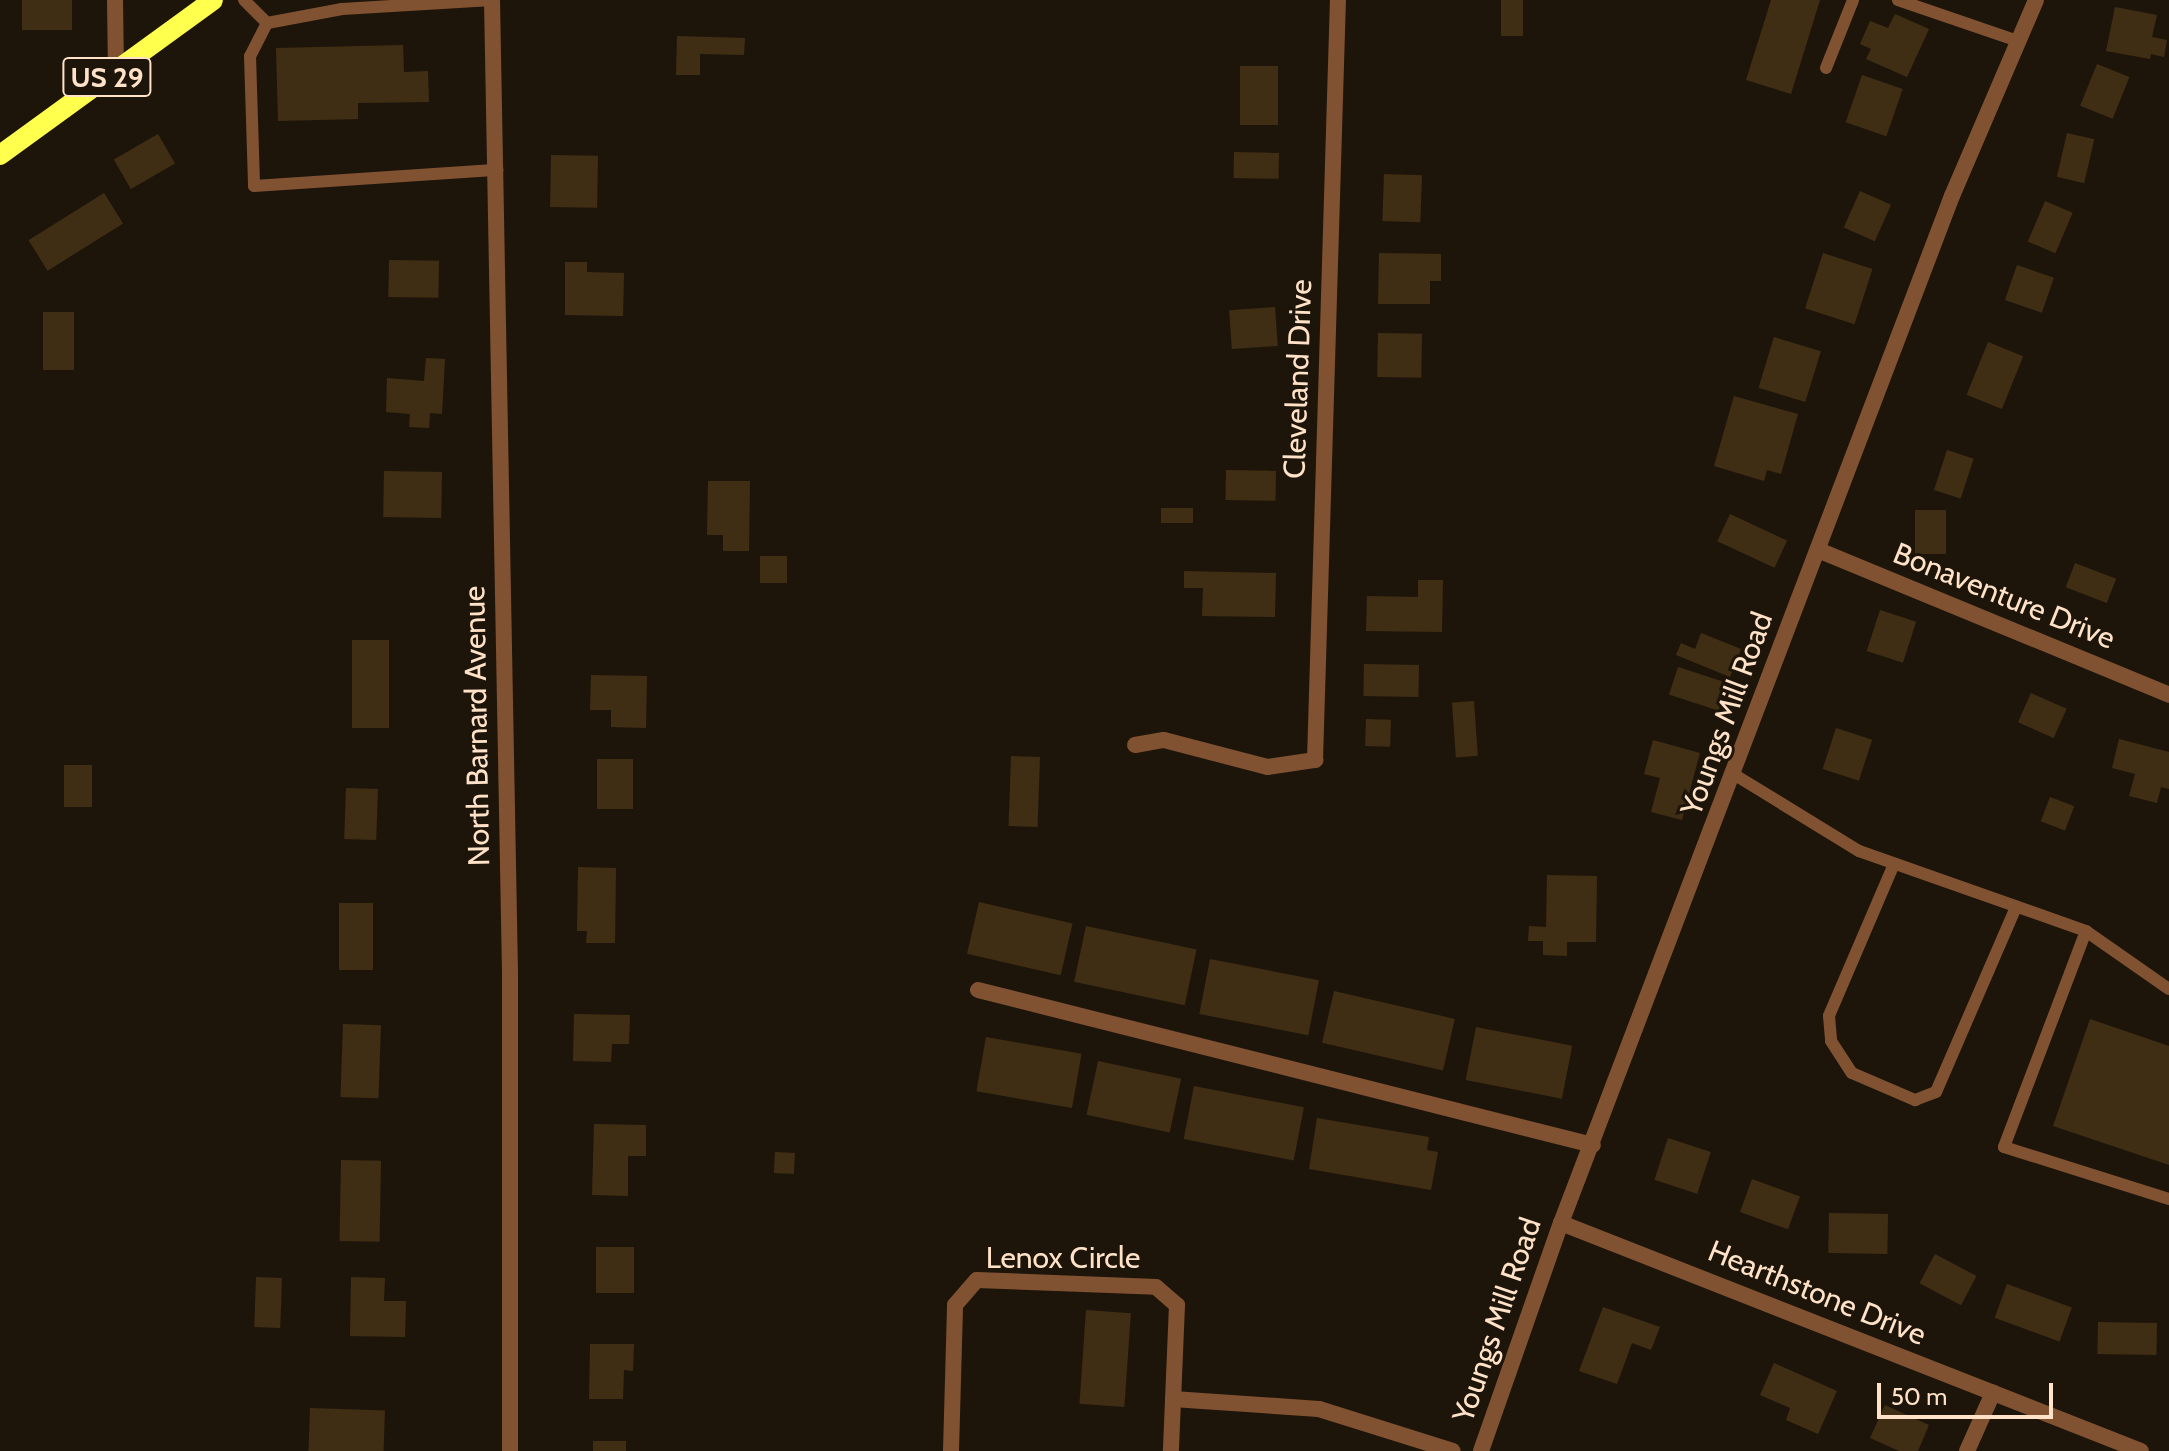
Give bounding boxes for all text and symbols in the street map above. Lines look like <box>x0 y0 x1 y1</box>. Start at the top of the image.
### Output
road number: US 29 <box>61 53 153 101</box>
street label: Cleveland Drive <box>1277 279 1319 479</box>
street label: Bonaventure Drive <box>1888 535 2120 657</box>
street label: North Barnard Avenue <box>457 586 497 866</box>
street label: Youngs Mill Road <box>1673 607 1781 821</box>
street label: Youngs Mill Road <box>1445 1213 1549 1427</box>
street label: Hearthstone Drive <box>1703 1233 1931 1353</box>
street label: Lenox Circle <box>986 1240 1140 1276</box>
scale bar <box>1881 1367 2057 1417</box>
text: 50 m <box>1891 1382 1947 1411</box>

